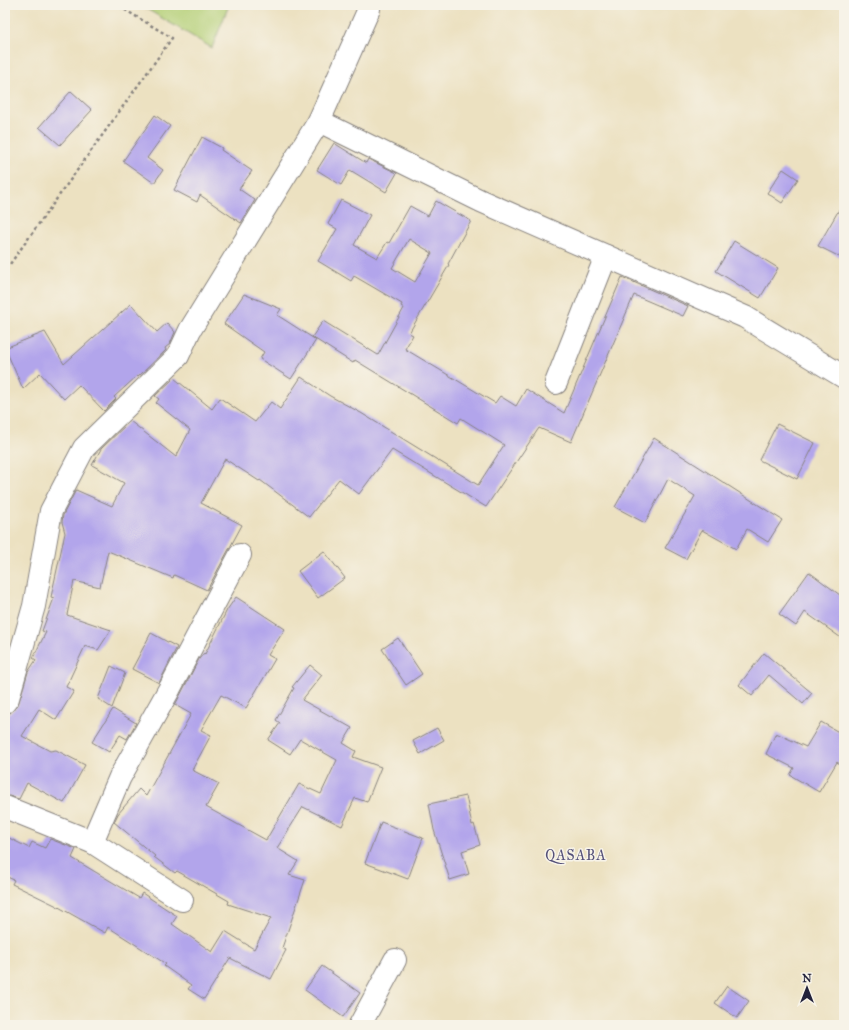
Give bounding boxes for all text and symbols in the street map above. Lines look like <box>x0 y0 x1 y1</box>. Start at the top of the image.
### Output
district label: QASABA <box>545 847 607 864</box>
north arrow <box>787 968 827 1008</box>
text: N <box>802 972 812 985</box>

